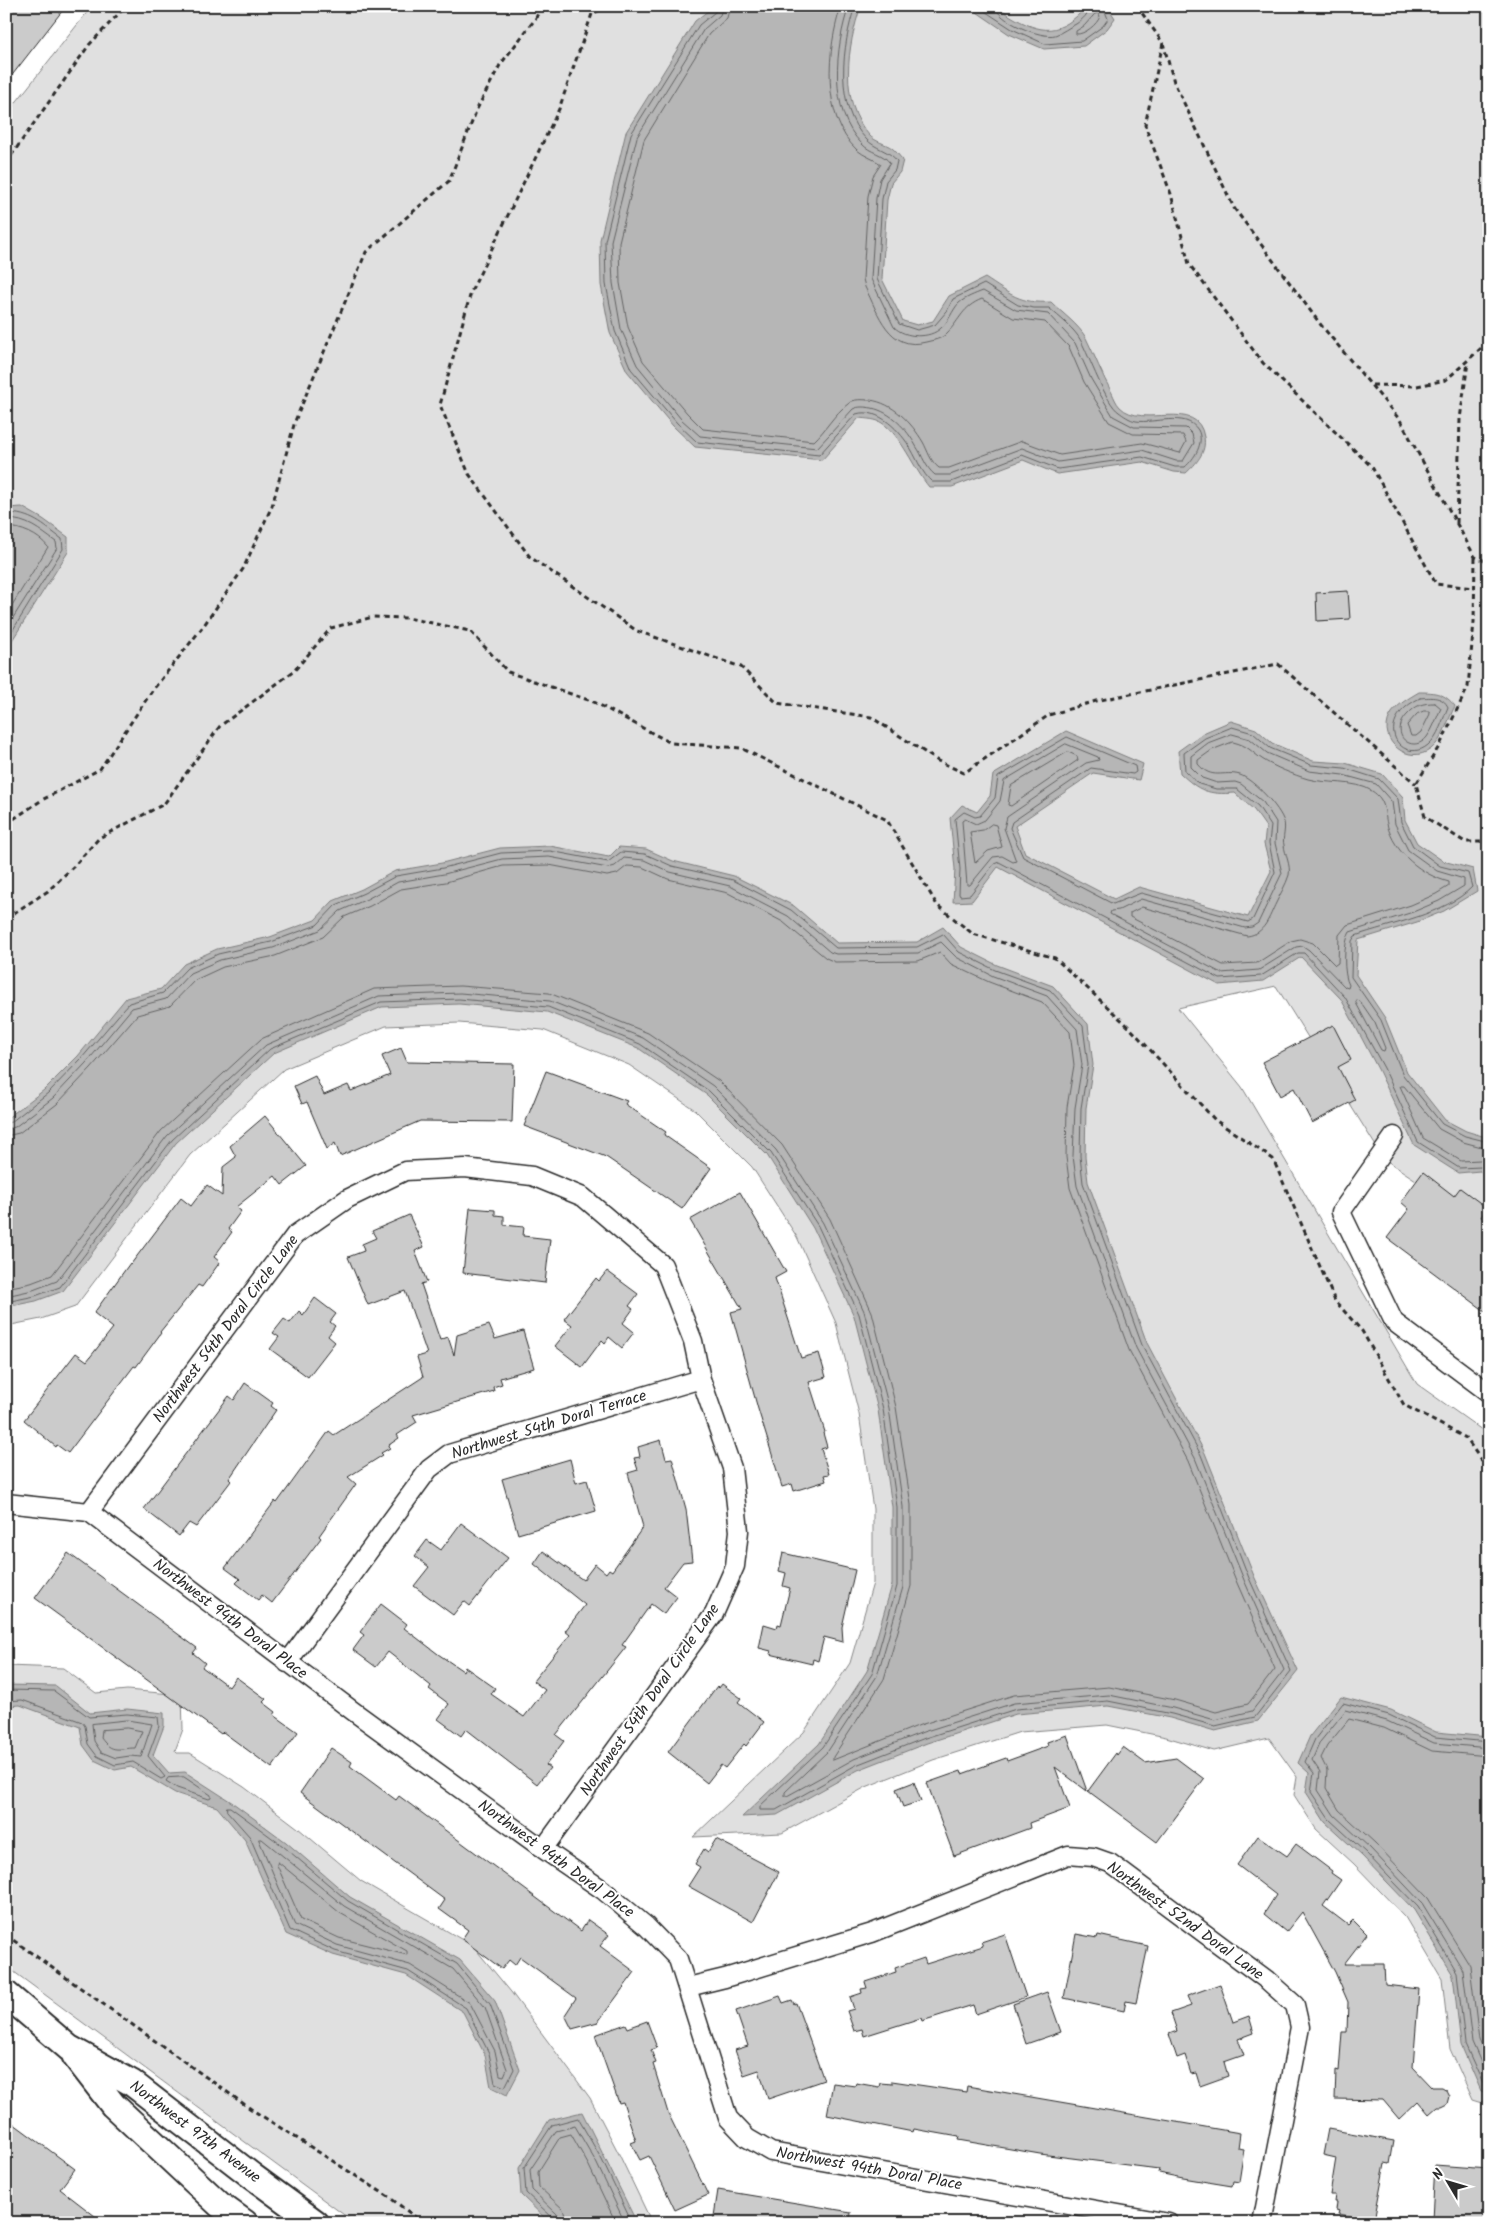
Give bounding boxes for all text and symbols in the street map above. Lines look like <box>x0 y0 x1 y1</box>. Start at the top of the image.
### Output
street label: Northwest 54th Doral Circle Lane <box>147 1230 305 1428</box>
street label: Northwest 54th Doral Terrace <box>448 1383 650 1467</box>
street label: Northwest 94th Doral Place <box>147 1552 313 1686</box>
street label: Northwest 54th Doral Circle Lane <box>574 1599 726 1801</box>
street label: Northwest 94th Doral Place <box>472 1793 640 1925</box>
street label: Northwest 52nd Doral Lane <box>1101 1855 1269 1987</box>
street label: Northwest 97th Avenue <box>124 2074 266 2190</box>
street label: Northwest 94th Doral Place <box>774 2140 964 2198</box>
north arrow <box>1422 2156 1472 2206</box>
text: N <box>1427 2164 1450 2185</box>

